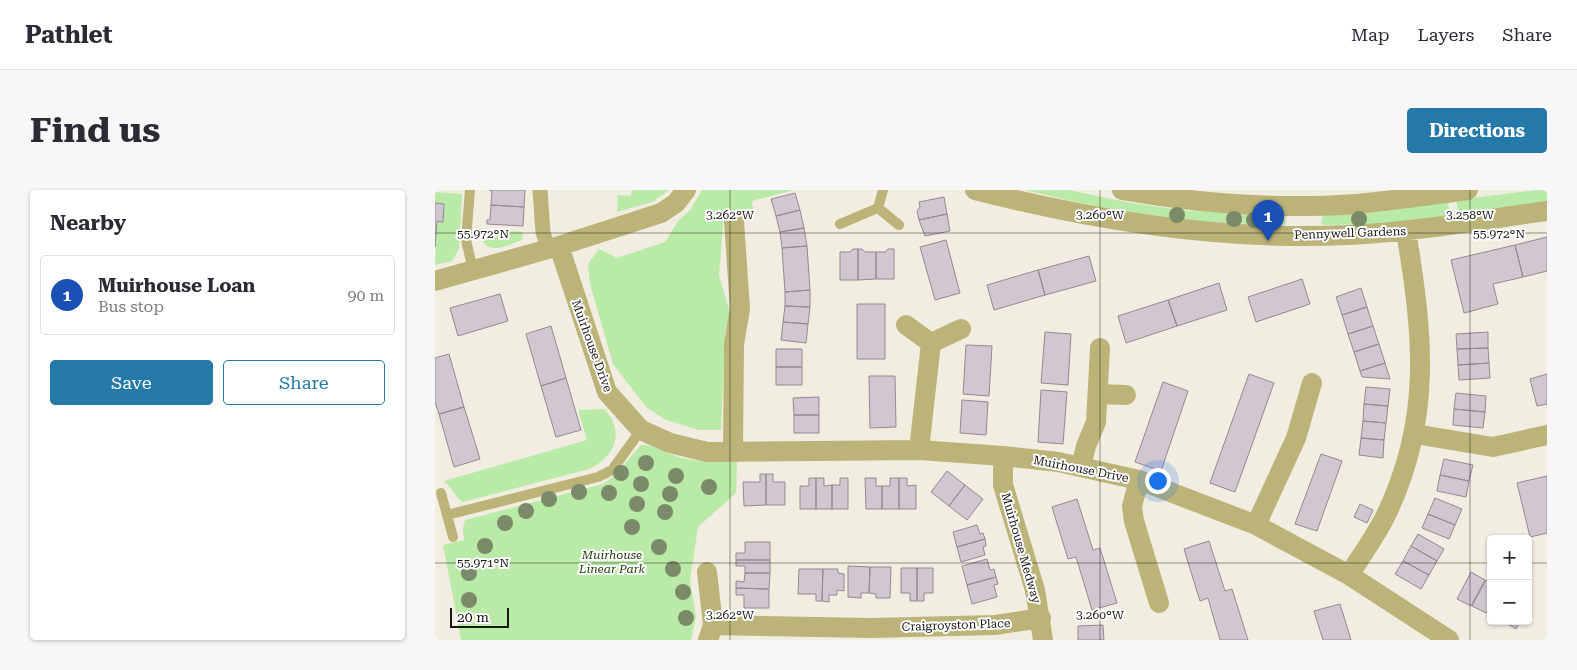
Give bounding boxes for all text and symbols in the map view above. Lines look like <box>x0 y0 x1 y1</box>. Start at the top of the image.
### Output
text: Pathlet <box>25 21 112 49</box>
text: Map <box>1351 24 1390 45</box>
text: Layers <box>1418 24 1474 45</box>
text: Share <box>1502 24 1552 45</box>
button: Directions <box>1407 108 1547 153</box>
text: Find us <box>30 110 160 151</box>
pin: 1 <box>1252 200 1284 241</box>
text: 3.262°W <box>706 208 755 222</box>
text: 3.260°W <box>1076 208 1125 222</box>
text: 3.258°W <box>1446 208 1495 222</box>
text: Nearby <box>50 211 126 235</box>
street label: Pennywell Gardens <box>1294 224 1406 242</box>
text: 55.972°N <box>457 227 509 241</box>
text: 55.972°N <box>1473 227 1525 241</box>
text: Muirhouse Loan <box>98 274 255 297</box>
text: 1 <box>63 286 71 305</box>
text: 90 m <box>347 286 384 305</box>
text: Bus stop <box>98 297 164 316</box>
street label: Muirhouse Drive <box>569 298 615 394</box>
button: Save <box>50 360 213 405</box>
button: Share <box>223 360 385 405</box>
street label: Muirhouse Drive <box>1032 453 1130 485</box>
your location <box>1145 468 1171 494</box>
street label: Muirhouse Medway <box>999 491 1044 606</box>
map controls <box>1487 535 1532 625</box>
button: + <box>1487 535 1532 580</box>
park label: Muirhouse Linear Park <box>578 548 646 576</box>
text: 55.971°N <box>457 556 509 570</box>
button: − <box>1487 580 1532 625</box>
scale bar <box>450 605 509 628</box>
text: 3.262°W <box>706 608 755 622</box>
text: 3.260°W <box>1076 608 1125 622</box>
text: 20 m <box>457 609 489 625</box>
street label: Craigroyston Place <box>901 616 1011 634</box>

